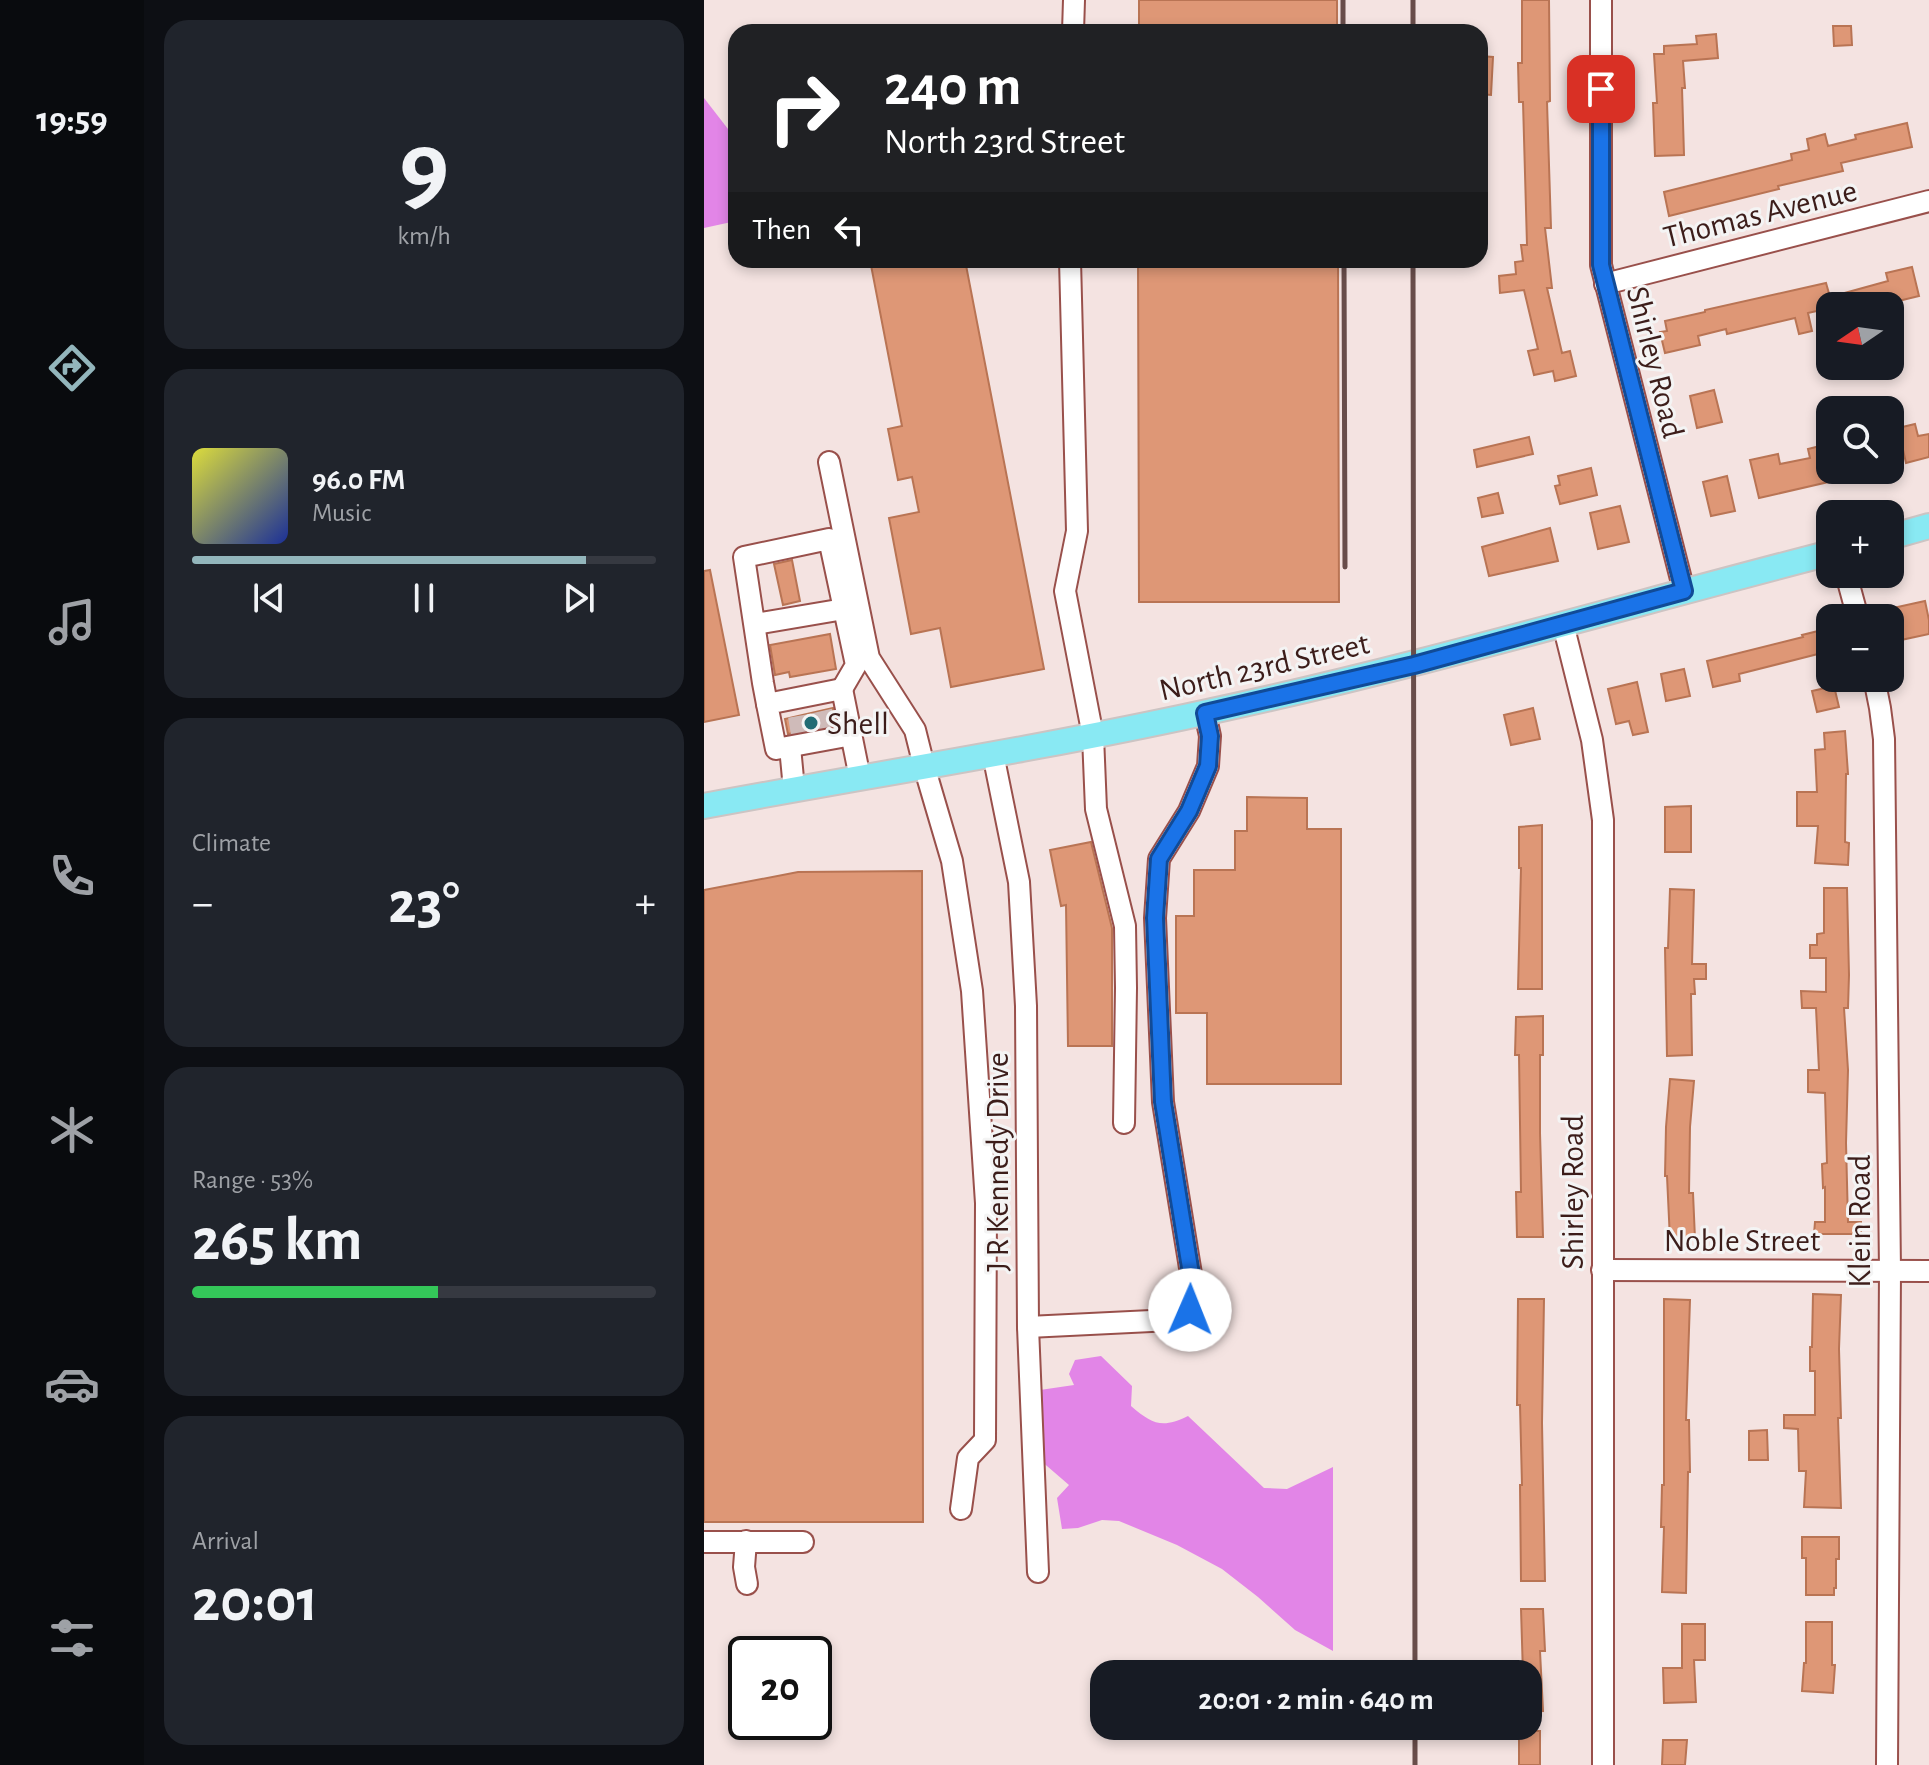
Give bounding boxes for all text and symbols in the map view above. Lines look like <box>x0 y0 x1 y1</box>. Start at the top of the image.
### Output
pin <box>1567 55 1635 123</box>
icon: right <box>752 56 856 160</box>
text: 240 m <box>884 59 1021 115</box>
icon: arrive <box>1579 67 1623 111</box>
text: 19:59 <box>36 102 108 138</box>
text: 9 <box>399 117 449 221</box>
text: North 23rd Street <box>884 124 1125 160</box>
street label: Thomas Avenue <box>1660 174 1860 253</box>
icon: left <box>827 208 871 252</box>
text: Then <box>752 215 811 245</box>
text: km/h <box>397 223 451 249</box>
street label: Shirley Road <box>1621 283 1689 441</box>
north arrow <box>1816 292 1904 380</box>
map controls <box>1816 292 1904 692</box>
icon: directions <box>44 340 100 396</box>
button: search <box>1816 396 1904 484</box>
text: 96.0 FM <box>312 465 405 495</box>
text: Music <box>312 500 371 526</box>
button: + <box>1816 500 1904 588</box>
icon: previous <box>247 576 291 620</box>
icon: pause <box>402 576 446 620</box>
icon: next <box>557 576 601 620</box>
icon: music <box>44 594 100 650</box>
button: − <box>1816 604 1904 692</box>
street label: North 23rd Street <box>1156 627 1372 707</box>
place label: Shell <box>827 708 889 740</box>
marker: Shell <box>802 714 820 732</box>
text: Climate <box>192 830 271 856</box>
icon: phone <box>44 848 100 904</box>
text: 23° <box>388 874 460 934</box>
text: − <box>192 882 213 926</box>
text: + <box>635 882 656 926</box>
street label: J R Kennedy Drive <box>982 1052 1014 1272</box>
icon: climate <box>44 1102 100 1158</box>
street label: Shirley Road <box>1557 1115 1589 1269</box>
street label: Klein Road <box>1844 1154 1876 1288</box>
text: Range · 53% <box>192 1167 313 1193</box>
text: 265 km <box>192 1211 362 1271</box>
street label: Noble Street <box>1664 1225 1820 1257</box>
position arrow <box>1148 1268 1232 1352</box>
icon: car <box>44 1356 100 1412</box>
text: Arrival <box>192 1528 259 1554</box>
text: 20:01 <box>192 1572 318 1632</box>
icon: filters <box>44 1610 100 1666</box>
speed limit sign: 20 <box>728 1636 832 1740</box>
text: 20:01 · 2 min · 640 m <box>1198 1685 1434 1715</box>

